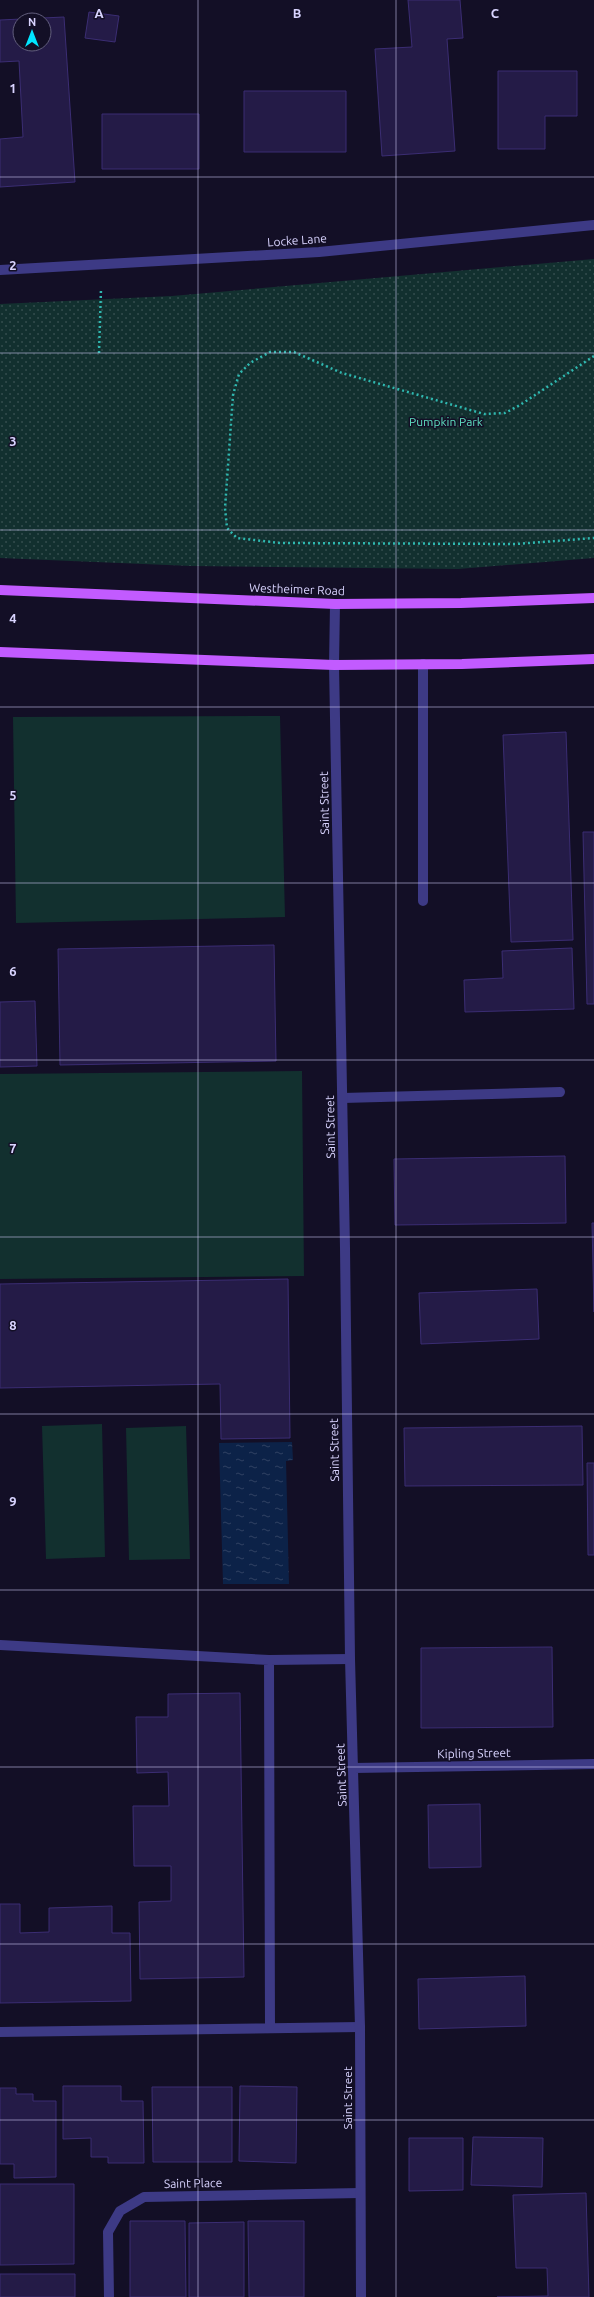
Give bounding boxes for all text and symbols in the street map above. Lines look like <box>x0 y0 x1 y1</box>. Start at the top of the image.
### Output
text: A <box>94 6 104 20</box>
text: B <box>293 6 302 20</box>
text: C <box>491 6 500 20</box>
north arrow <box>12 12 52 52</box>
text: N <box>28 16 36 28</box>
text: 1 <box>9 81 17 95</box>
street label: Locke Lane <box>267 231 327 249</box>
text: 2 <box>9 258 17 272</box>
park label: Pumpkin Park <box>409 415 483 428</box>
text: 3 <box>9 434 17 448</box>
street label: Westheimer Road <box>249 581 345 597</box>
text: 4 <box>9 611 17 625</box>
street label: Saint Street <box>317 771 331 835</box>
text: 5 <box>9 788 17 802</box>
text: 6 <box>9 964 17 978</box>
street label: Saint Street <box>323 1095 337 1159</box>
text: 7 <box>9 1141 17 1155</box>
text: 8 <box>9 1318 17 1332</box>
street label: Saint Street <box>327 1418 341 1482</box>
text: 9 <box>9 1494 17 1508</box>
street label: Saint Street <box>333 1743 349 1807</box>
street label: Kipling Street <box>437 1746 511 1760</box>
street label: Saint Street <box>341 2066 354 2130</box>
street label: Saint Place <box>164 2176 222 2190</box>

